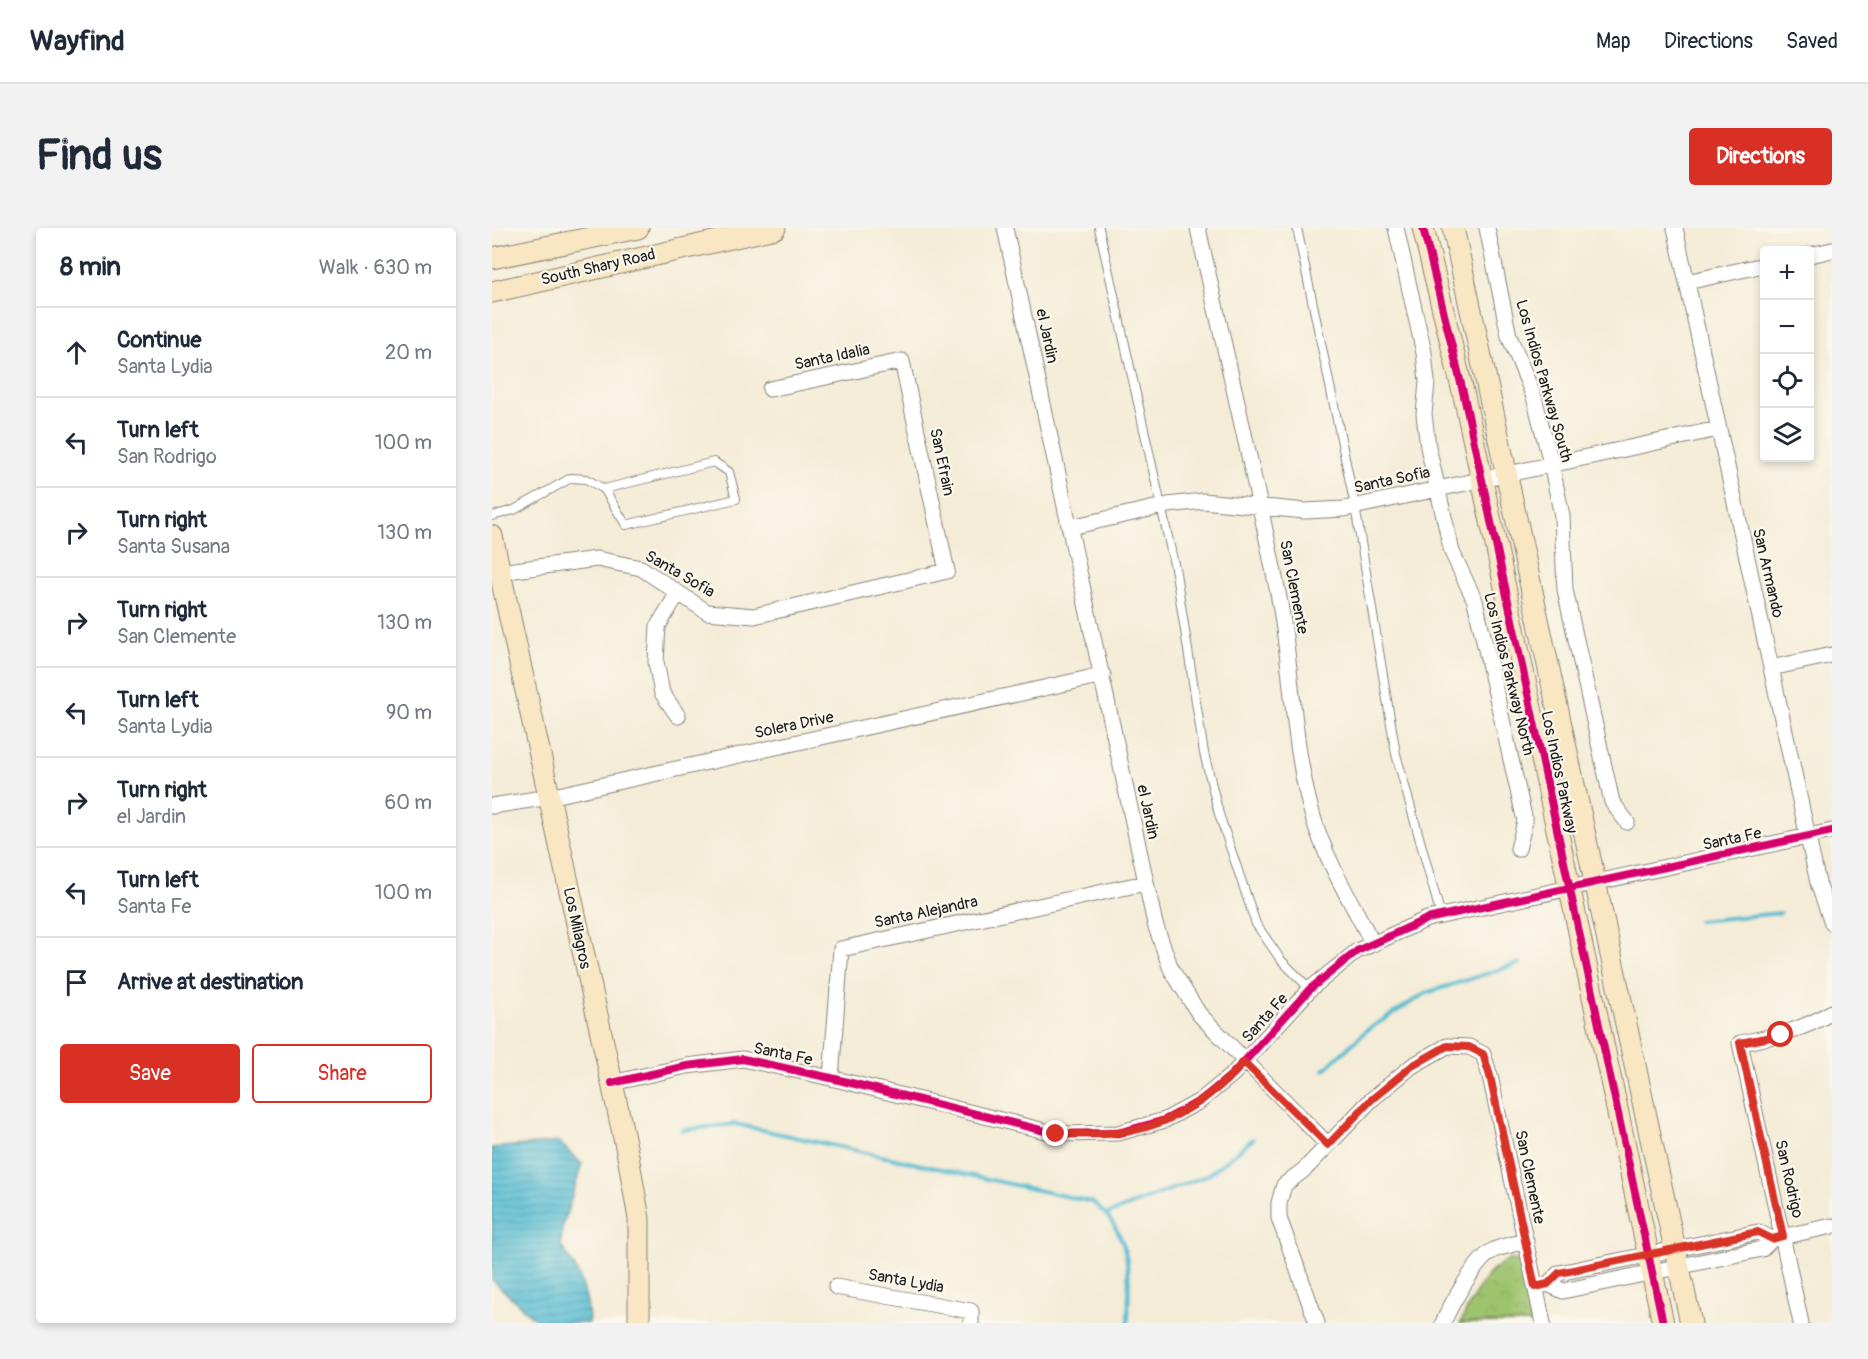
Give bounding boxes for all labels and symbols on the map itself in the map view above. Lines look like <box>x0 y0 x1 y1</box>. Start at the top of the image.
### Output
street label: South Shary Road <box>539 244 657 290</box>
street label: Los Indios Parkway South <box>1511 297 1577 465</box>
street label: el Jardin <box>1031 307 1063 365</box>
street label: Santa Idalia <box>793 339 871 375</box>
street label: San Efrain <box>925 426 959 498</box>
street label: Santa Sofia <box>1352 462 1432 498</box>
street label: San Armando <box>1748 526 1788 620</box>
street label: San Clemente <box>1275 538 1313 636</box>
street label: Santa Sofia <box>642 546 718 602</box>
street label: Los Indios Parkway North <box>1479 590 1539 758</box>
street label: Solera Drive <box>753 707 836 743</box>
street label: Los Indios Parkway <box>1536 709 1582 835</box>
street label: el Jardin <box>1132 783 1164 841</box>
street label: Santa Fe <box>1701 823 1763 855</box>
street label: Los Milagros <box>559 885 595 971</box>
street label: Santa Alejandra <box>872 891 980 933</box>
street label: Santa Fe <box>1238 989 1292 1047</box>
route start <box>1767 1021 1793 1047</box>
street label: Santa Fe <box>752 1038 814 1070</box>
route end <box>1042 1120 1068 1146</box>
street label: San Clemente <box>1510 1128 1550 1226</box>
street label: San Rodrigo <box>1770 1138 1808 1220</box>
street label: Santa Lydia <box>867 1265 945 1297</box>

